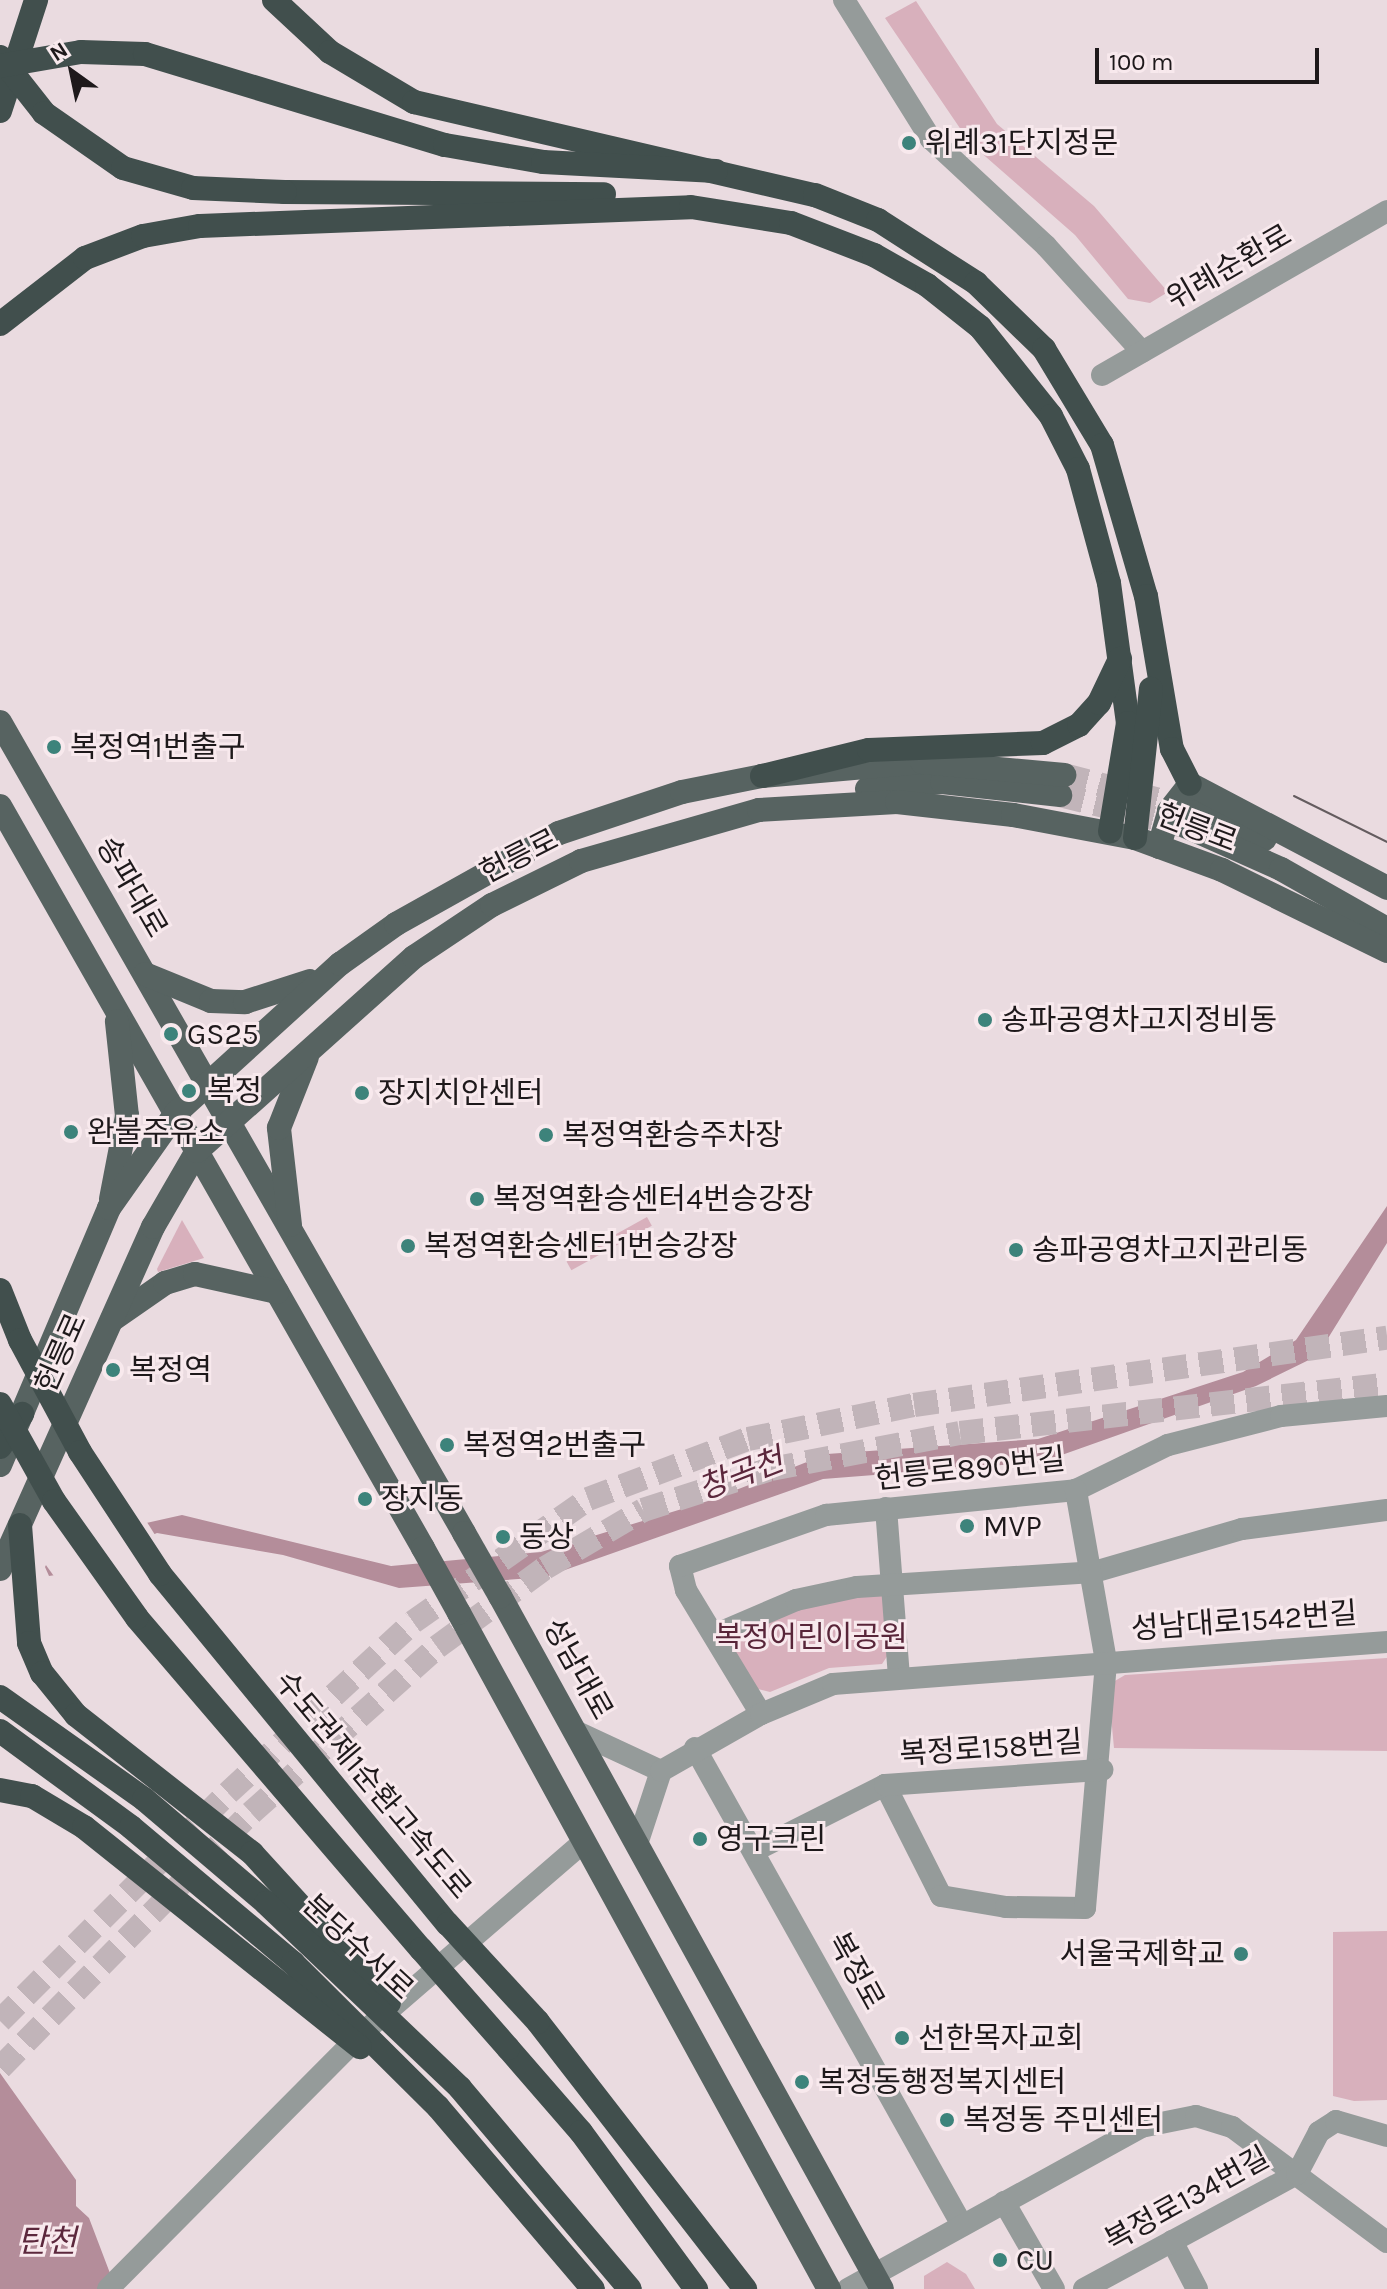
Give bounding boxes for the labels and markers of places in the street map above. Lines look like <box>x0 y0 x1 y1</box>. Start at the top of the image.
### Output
place label: 위례31단지정문 <box>925 125 1118 161</box>
marker: 위례31단지정문 <box>900 134 918 152</box>
place label: 복정역1번출구 <box>70 729 246 765</box>
marker: 복정역1번출구 <box>45 738 63 756</box>
place label: 송파공영차고지정비동 <box>1001 1002 1277 1038</box>
marker: 송파공영차고지정비동 <box>976 1011 994 1029</box>
place label: GS25 <box>187 1016 259 1052</box>
marker: GS25 <box>162 1025 180 1043</box>
place label: 복정 <box>207 1073 262 1109</box>
place label: 장지치안센터 <box>378 1075 544 1111</box>
marker: 복정 <box>178 1080 200 1102</box>
marker: 장지치안센터 <box>353 1084 371 1102</box>
place label: 완불주유소 <box>87 1114 225 1150</box>
place label: 복정역환승주차장 <box>562 1117 783 1153</box>
marker: 완불주유소 <box>62 1123 80 1141</box>
marker: 복정역환승주차장 <box>537 1126 555 1144</box>
place label: 복정역환승센터4번승강장 <box>493 1181 813 1217</box>
marker: 복정역환승센터4번승강장 <box>468 1190 486 1208</box>
place label: 복정역환승센터1번승강장 <box>424 1228 738 1264</box>
place label: 송파공영차고지관리동 <box>1032 1232 1308 1268</box>
marker: 복정역환승센터1번승강장 <box>399 1237 417 1255</box>
marker: 송파공영차고지관리동 <box>1007 1241 1025 1259</box>
place label: 복정역 <box>129 1352 212 1388</box>
marker: 복정역 <box>104 1361 122 1379</box>
place label: 복정역2번출구 <box>463 1427 646 1463</box>
marker: 복정역2번출구 <box>438 1436 456 1454</box>
place label: 장지동 <box>381 1481 464 1517</box>
marker: 장지동 <box>356 1490 374 1508</box>
place label: MVP <box>983 1508 1042 1544</box>
marker: MVP <box>958 1517 976 1535</box>
place label: 동상 <box>519 1519 574 1555</box>
marker: 동상 <box>494 1528 512 1546</box>
place label: 영구크린 <box>716 1821 826 1857</box>
marker: 영구크린 <box>691 1830 709 1848</box>
place label: 서울국제학교 <box>1059 1936 1225 1972</box>
marker: 서울국제학교 <box>1232 1945 1250 1963</box>
place label: 선한목자교회 <box>918 2020 1084 2056</box>
marker: 선한목자교회 <box>893 2029 911 2047</box>
place label: 복정동행정복지센터 <box>818 2064 1066 2100</box>
marker: 복정동행정복지센터 <box>793 2073 811 2091</box>
place label: 복정동 주민센터 <box>963 2102 1163 2138</box>
marker: 복정동 주민센터 <box>938 2111 956 2129</box>
place label: CU <box>1016 2242 1054 2278</box>
marker: CU <box>991 2251 1009 2269</box>

